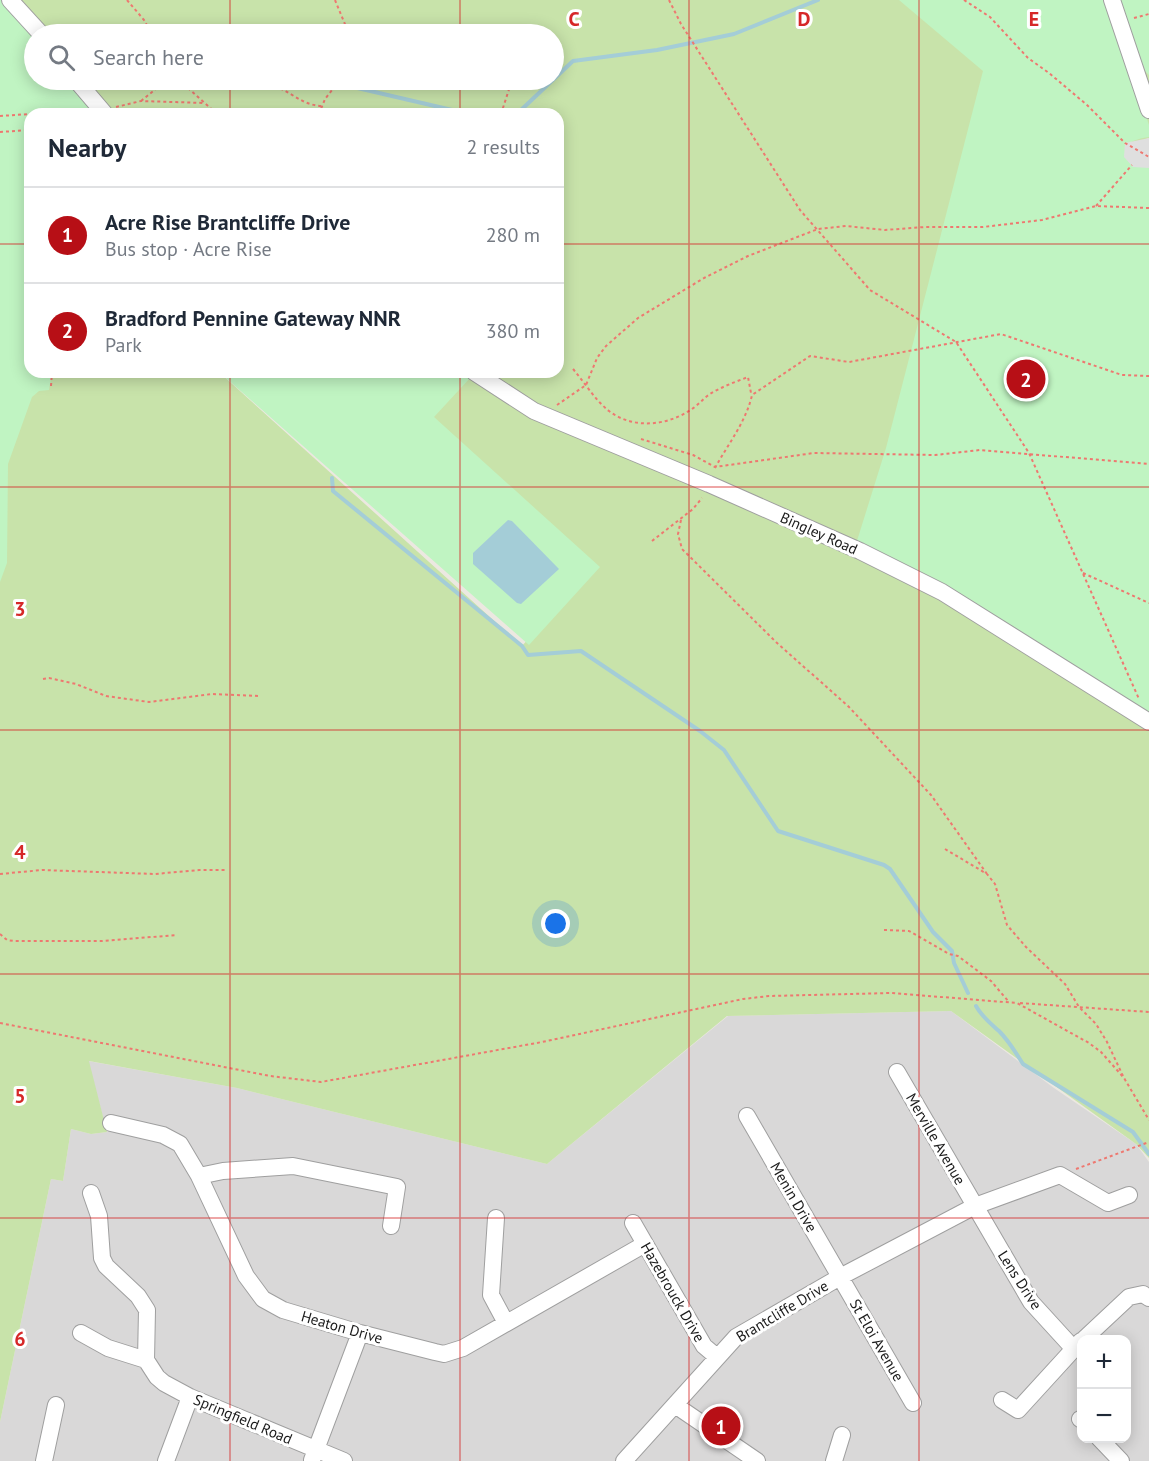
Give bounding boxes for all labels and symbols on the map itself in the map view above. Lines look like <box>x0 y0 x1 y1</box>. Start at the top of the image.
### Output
text: C <box>568 6 580 32</box>
text: D <box>798 6 811 32</box>
text: E <box>1029 6 1039 32</box>
pin: 2 <box>1006 356 1046 401</box>
street label: Bingley Road <box>777 507 861 559</box>
text: 3 <box>14 596 26 622</box>
text: 4 <box>14 839 26 865</box>
your location <box>541 909 570 938</box>
text: 5 <box>14 1083 26 1109</box>
street label: Merville Avenue <box>902 1090 970 1188</box>
street label: Menin Drive <box>766 1159 822 1235</box>
street label: Hazebrouck Drive <box>637 1239 709 1345</box>
street label: Lens Drive <box>994 1247 1046 1313</box>
street label: Brantcliffe Drive <box>732 1276 832 1346</box>
street label: St Eloi Avenue <box>846 1295 908 1385</box>
street label: Heaton Drive <box>299 1306 385 1348</box>
text: 6 <box>14 1326 26 1352</box>
street label: Springfield Road <box>191 1390 295 1448</box>
pin: 1 <box>702 1404 740 1448</box>

